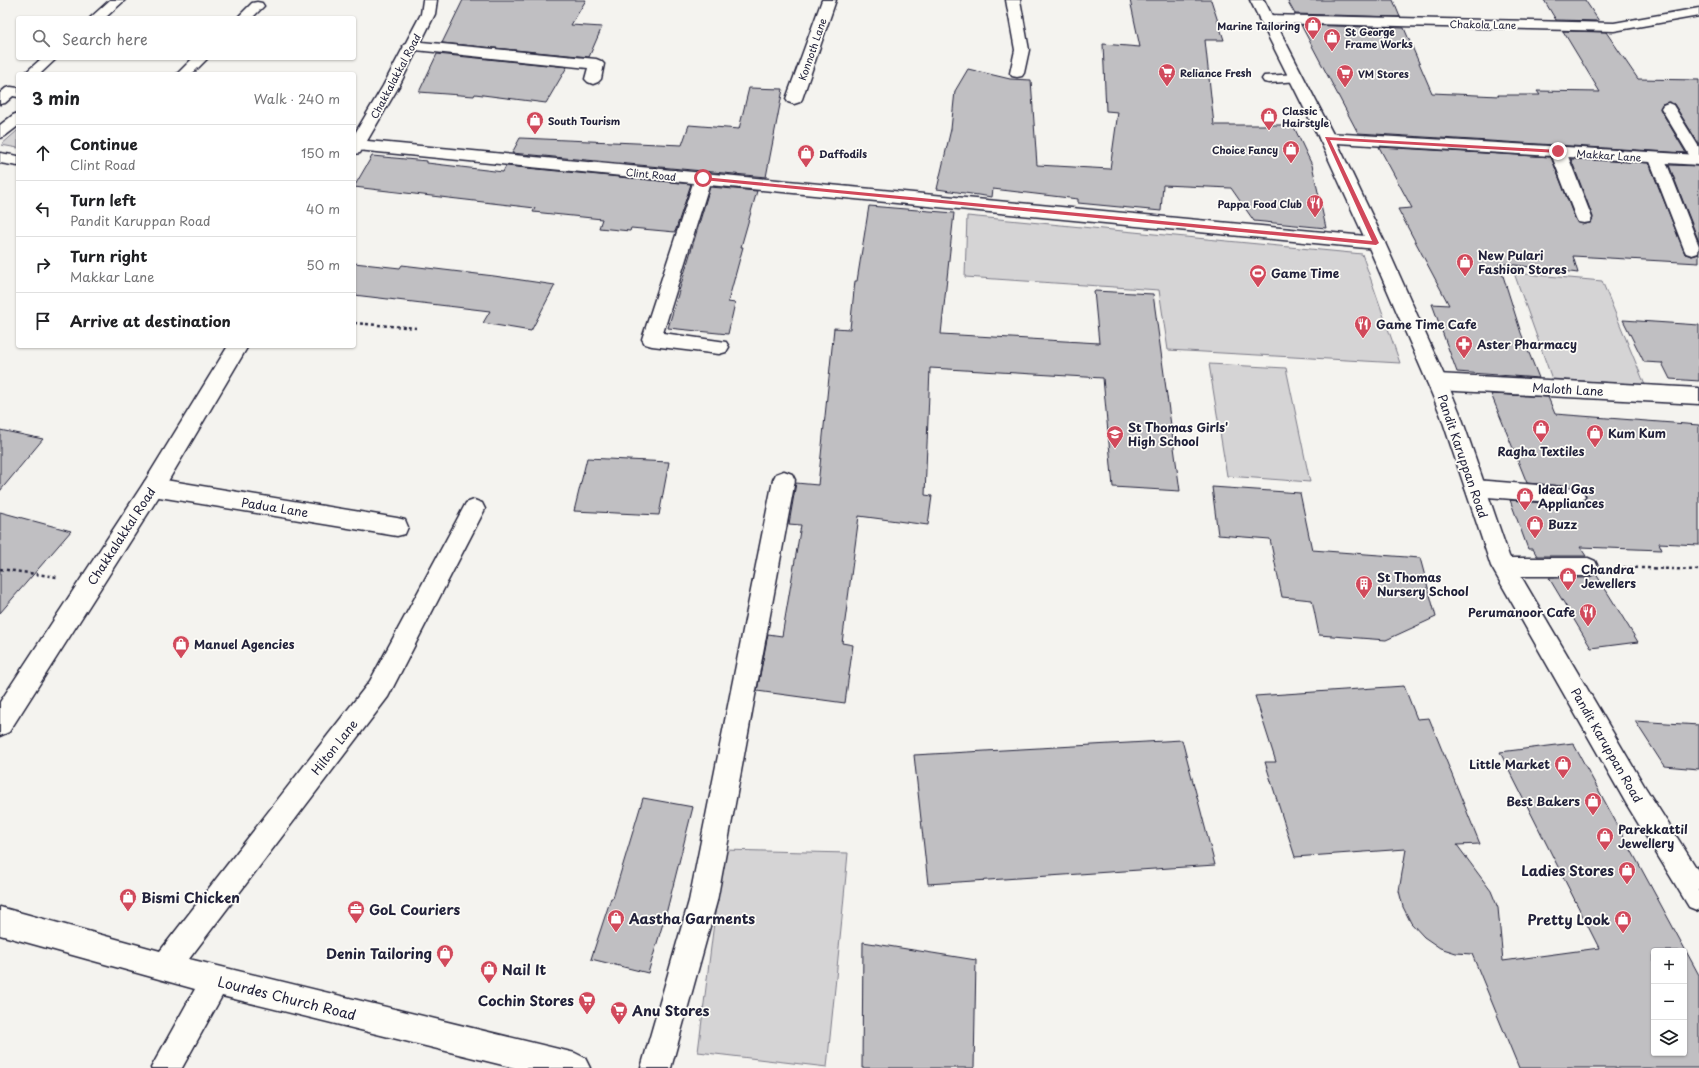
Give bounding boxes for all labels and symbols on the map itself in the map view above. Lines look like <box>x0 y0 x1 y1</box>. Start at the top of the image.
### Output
street label: Konnoth Lane <box>794 15 830 82</box>
shop icon: Marine Tailoring <box>1303 15 1323 40</box>
street label: Chakola Lane <box>1449 16 1517 32</box>
place label: Marine Tailoring <box>1217 18 1300 33</box>
place label: St George Frame Works <box>1345 24 1413 51</box>
shop icon: St George Frame Works <box>1322 27 1342 52</box>
street label: Chakkalakkal Road <box>366 31 424 121</box>
supermarket icon: Reliance Fresh <box>1157 62 1177 87</box>
supermarket icon: VM Stores <box>1335 63 1355 88</box>
place label: Reliance Fresh <box>1180 65 1252 80</box>
place label: VM Stores <box>1358 66 1409 81</box>
place label: Classic Hairstyle <box>1282 103 1329 130</box>
shop icon: Classic Hairstyle <box>1259 106 1279 131</box>
shop icon: South Tourism <box>525 110 545 135</box>
place label: South Tourism <box>548 113 620 128</box>
shop icon: Choice Fancy <box>1281 139 1301 164</box>
place label: Choice Fancy <box>1212 142 1278 157</box>
route end <box>1549 142 1567 160</box>
shop icon: Daffodils <box>796 143 816 168</box>
street label: Makkar Lane <box>1576 145 1642 165</box>
place label: Daffodils <box>819 146 867 161</box>
street label: Clint Road <box>625 164 677 184</box>
route start <box>694 169 712 187</box>
restaurant icon: Pappa Food Club <box>1305 193 1325 218</box>
place label: Pappa Food Club <box>1218 196 1302 211</box>
place label: New Pulari Fashion Stores <box>1478 246 1567 278</box>
shop icon: New Pulari Fashion Stores <box>1455 252 1475 277</box>
sports icon: Game Time <box>1248 263 1268 288</box>
place label: Game Time <box>1271 264 1340 282</box>
restaurant icon: Game Time Cafe <box>1353 314 1373 339</box>
place label: Game Time Cafe <box>1376 315 1477 333</box>
pharmacy icon: Aster Pharmacy <box>1454 334 1474 359</box>
place label: Aster Pharmacy <box>1476 335 1577 353</box>
street label: Maloth Lane <box>1532 378 1605 400</box>
street label: Pandit Karuppan Road <box>1433 392 1493 520</box>
place label: St Thomas Girls' High School <box>1128 418 1228 450</box>
shop icon: Ragha Textiles <box>1531 418 1551 443</box>
shop icon: Kum Kum <box>1585 423 1605 448</box>
school or university icon: St Thomas Girls' High School <box>1105 424 1125 449</box>
place label: Kum Kum <box>1608 424 1666 442</box>
place label: Ragha Textiles <box>1497 442 1585 460</box>
place label: Ideal Gas Appliances <box>1538 480 1604 512</box>
street label: Chakkalakkal Road <box>83 483 159 588</box>
shop icon: Ideal Gas Appliances <box>1515 486 1535 511</box>
street label: Padua Lane <box>240 493 310 521</box>
shop icon: Buzz <box>1525 514 1545 539</box>
place label: Buzz <box>1548 515 1577 533</box>
place label: Chandra Jewellers <box>1581 560 1636 592</box>
shop icon: Chandra Jewellers <box>1558 566 1578 591</box>
place label: St Thomas Nursery School <box>1377 568 1469 600</box>
building icon: St Thomas Nursery School <box>1354 574 1374 599</box>
restaurant icon: Perumanoor Cafe <box>1578 602 1598 627</box>
place label: Perumanoor Cafe <box>1468 603 1575 621</box>
shop icon: Manuel Agencies <box>171 634 191 659</box>
place label: Manuel Agencies <box>194 635 295 653</box>
street label: Pandit Karuppan Road <box>1567 684 1647 806</box>
street label: Hilton Lane <box>307 715 362 779</box>
shop icon: Little Market <box>1553 754 1573 779</box>
place label: Little Market <box>1469 755 1550 773</box>
shop icon: Best Bakers <box>1583 791 1603 816</box>
place label: Best Bakers <box>1506 792 1580 810</box>
place label: Parekkattil Jewellery <box>1618 820 1688 852</box>
shop icon: Parekkattil Jewellery <box>1595 826 1615 851</box>
place label: Ladies Stores <box>1521 860 1614 881</box>
shop icon: Ladies Stores <box>1617 860 1637 885</box>
shop icon: Bismi Chicken <box>118 887 138 912</box>
place label: Bismi Chicken <box>141 887 240 908</box>
office icon: GoL Couriers <box>346 899 366 924</box>
place label: GoL Couriers <box>369 899 460 920</box>
shop icon: Aastha Garments <box>606 908 626 933</box>
place label: Aastha Garments <box>628 908 755 929</box>
place label: Pretty Look <box>1527 909 1610 930</box>
shop icon: Pretty Look <box>1613 909 1633 934</box>
place label: Denin Tailoring <box>326 943 432 964</box>
shop icon: Denin Tailoring <box>435 943 455 968</box>
shop icon: Nail It <box>479 959 499 984</box>
place label: Nail It <box>502 959 546 980</box>
street label: Lourdes Church Road <box>216 971 358 1025</box>
place label: Cochin Stores <box>478 990 574 1011</box>
supermarket icon: Cochin Stores <box>577 990 597 1015</box>
supermarket icon: Anu Stores <box>609 1000 629 1025</box>
place label: Anu Stores <box>631 1000 710 1021</box>

